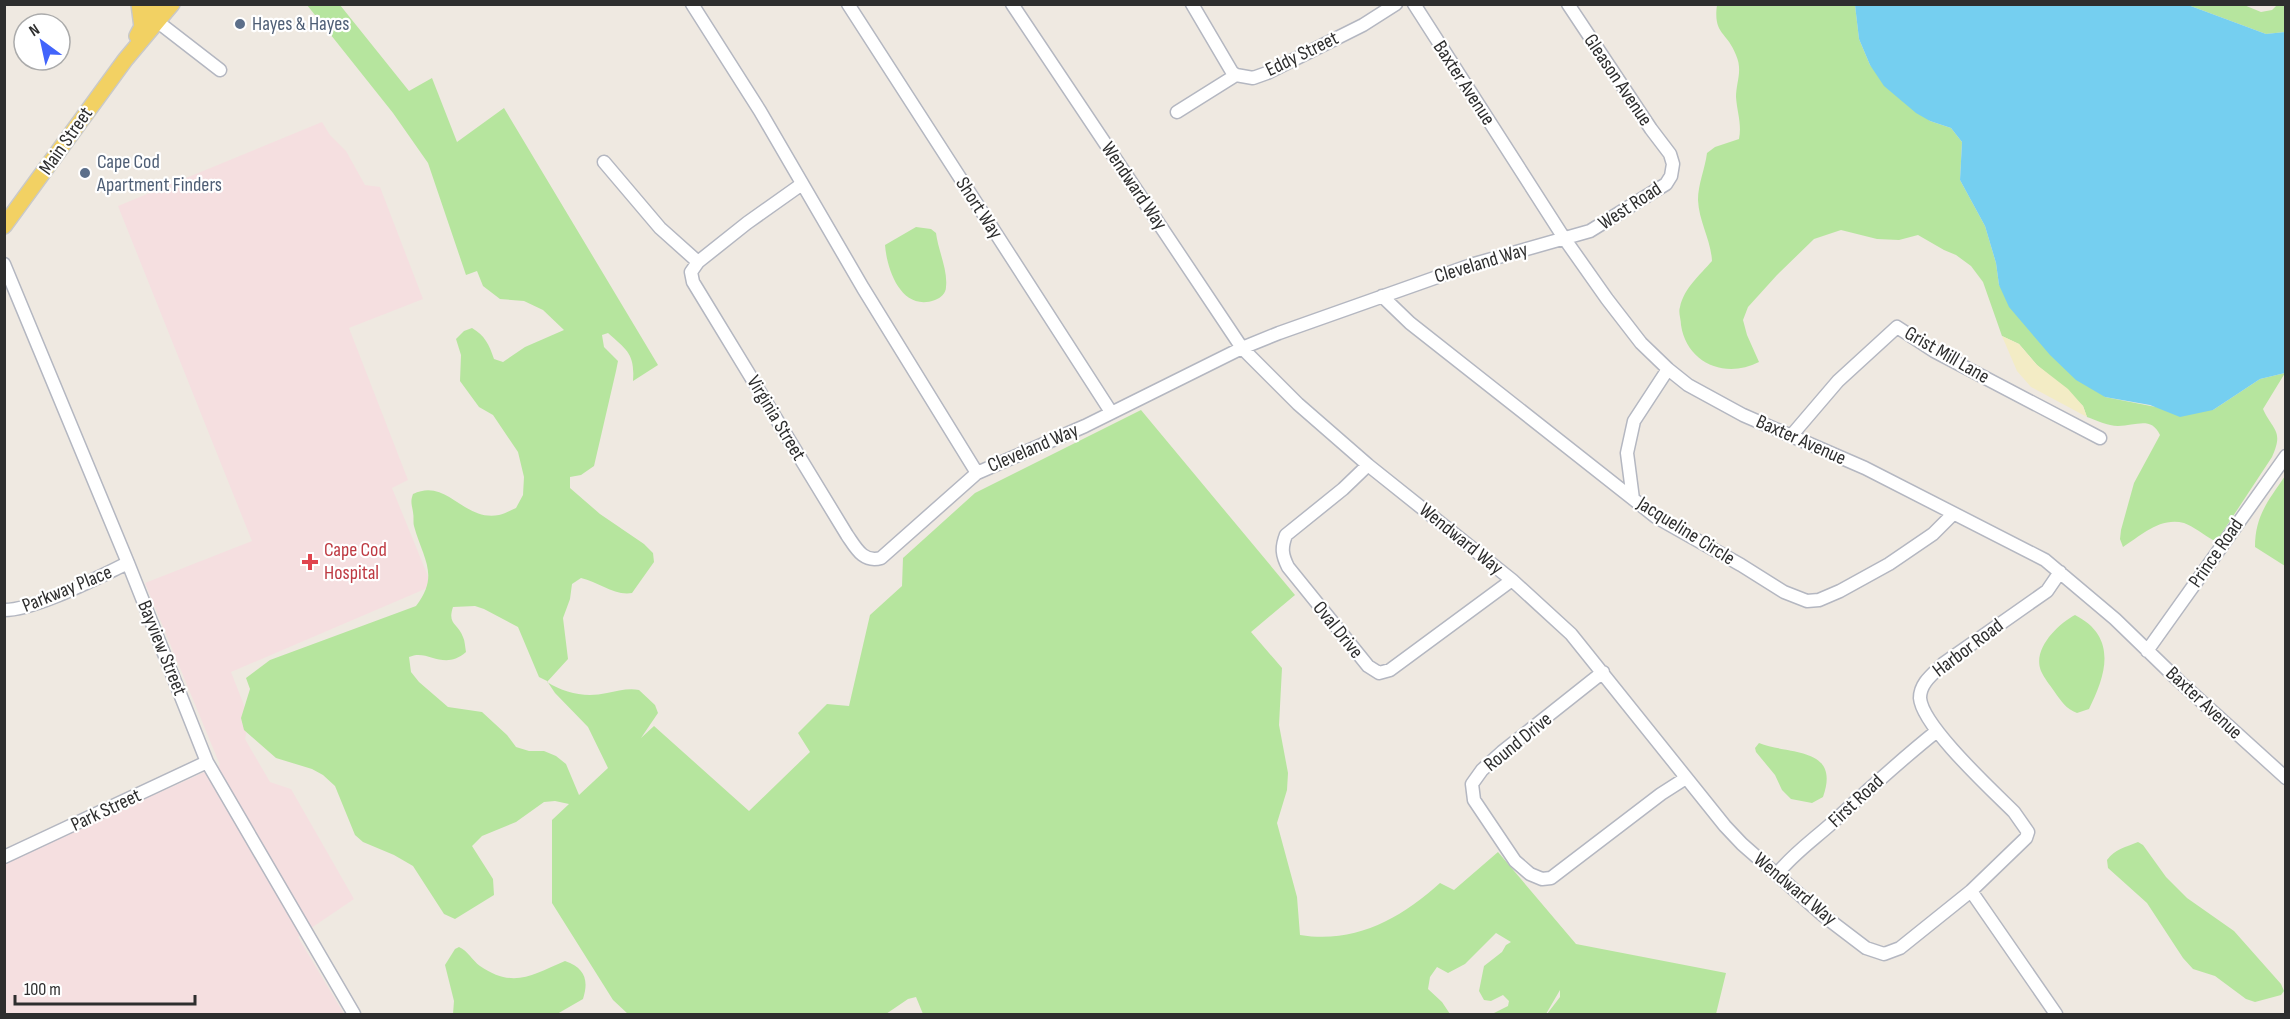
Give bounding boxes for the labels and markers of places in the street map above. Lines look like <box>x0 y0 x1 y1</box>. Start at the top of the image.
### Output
place label: Hayes & Hayes <box>252 12 349 36</box>
marker: Hayes & Hayes <box>233 17 247 31</box>
place label: Cape Cod Apartment Finders <box>96 150 222 197</box>
marker: Cape Cod Apartment Finders <box>78 166 92 180</box>
place label: Cape Cod Hospital <box>324 538 387 585</box>
marker: Cape Cod Hospital <box>301 553 319 571</box>

